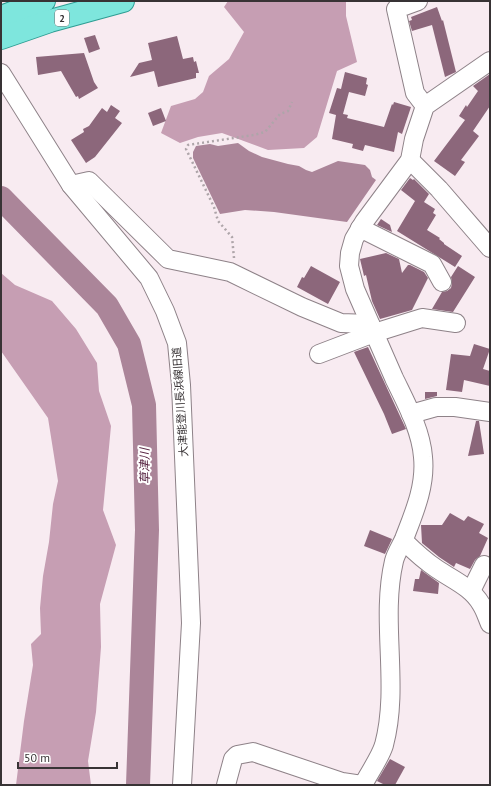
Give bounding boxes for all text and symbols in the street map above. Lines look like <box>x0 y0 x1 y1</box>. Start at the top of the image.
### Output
road number: 2 <box>55 10 69 26</box>
street label: 大津能登川長浜線旧道 <box>169 347 191 457</box>
water label: 草津川 <box>137 446 152 484</box>
scale bar <box>18 744 117 770</box>
text: 50 m <box>24 750 50 765</box>

